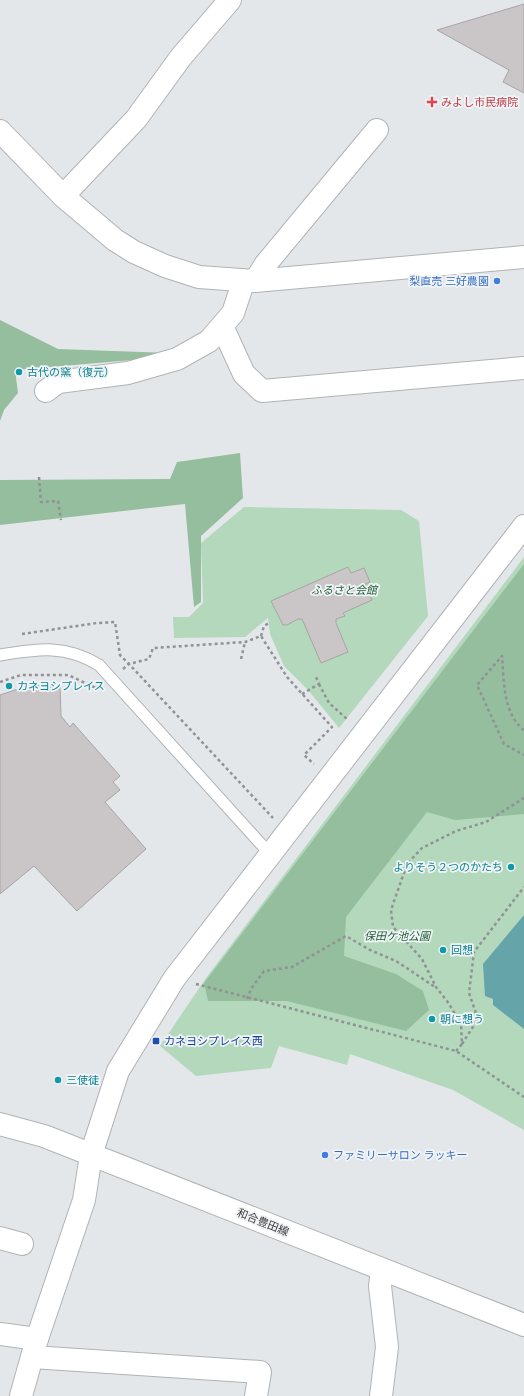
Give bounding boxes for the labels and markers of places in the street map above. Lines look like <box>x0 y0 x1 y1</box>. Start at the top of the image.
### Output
place label: みよし市民病院 <box>441 95 518 109</box>
marker: みよし市民病院 <box>426 96 438 108</box>
place label: 梨直売 三好農園 <box>409 274 489 288</box>
marker: 梨直売 三好農園 <box>492 276 502 286</box>
place label: 古代の窯（復元） <box>27 365 115 379</box>
marker: 古代の窯（復元） <box>14 367 24 377</box>
place label: カネヨシプレイス <box>17 679 105 693</box>
marker: カネヨシプレイス <box>4 681 14 691</box>
place label: よりそう２つのかたち <box>393 860 503 874</box>
marker: よりそう２つのかたち <box>506 862 516 872</box>
place label: 回想 <box>451 943 473 957</box>
marker: 回想 <box>438 945 448 955</box>
place label: 朝に想う <box>440 1012 484 1026</box>
marker: 朝に想う <box>427 1014 437 1024</box>
place label: カネヨシプレイス西 <box>164 1034 263 1048</box>
marker: カネヨシプレイス西 <box>151 1036 161 1046</box>
place label: 三使徒 <box>66 1073 99 1087</box>
marker: 三使徒 <box>53 1075 63 1085</box>
place label: ファミリーサロン ラッキー <box>333 1148 467 1162</box>
marker: ファミリーサロン ラッキー <box>320 1150 330 1160</box>

